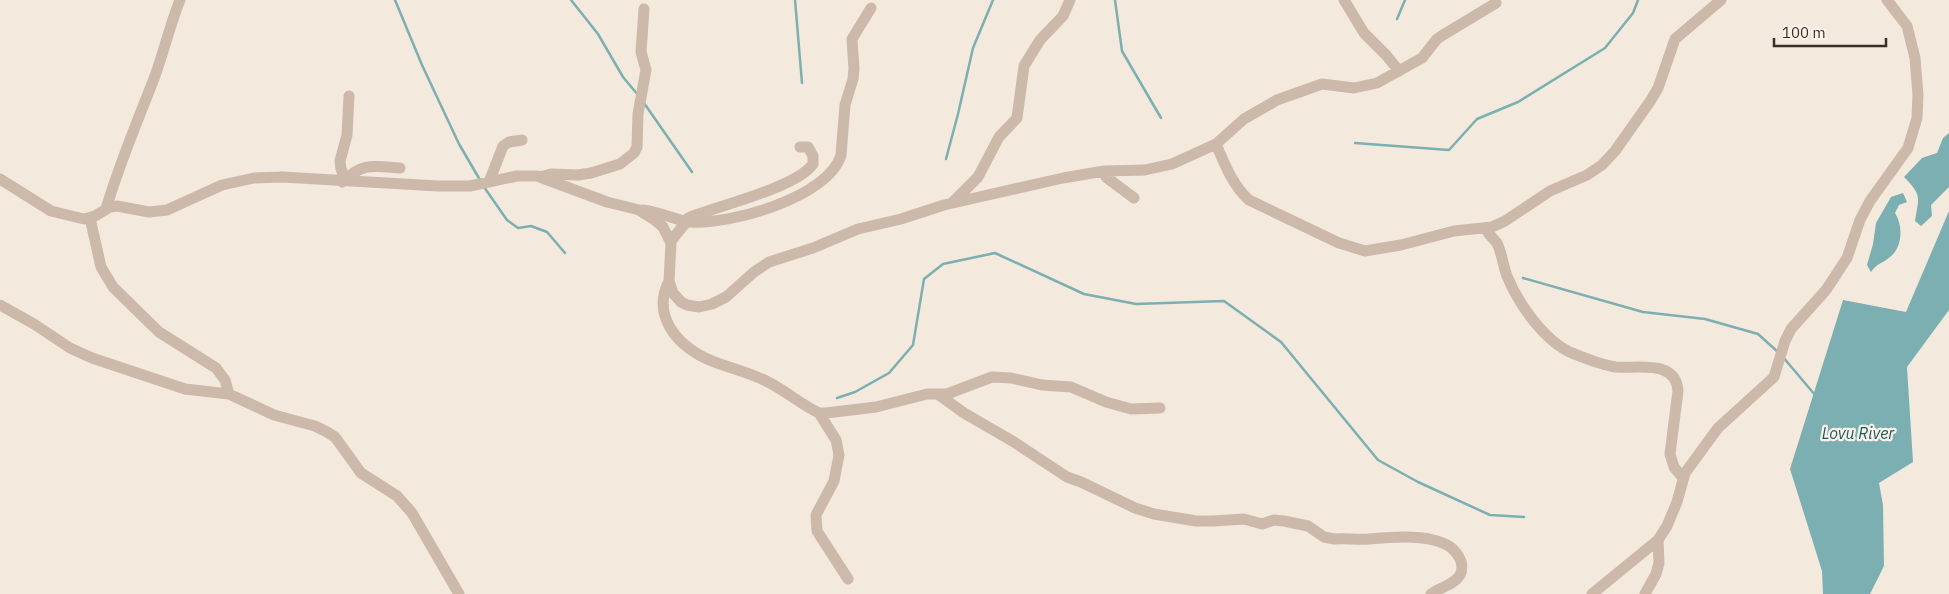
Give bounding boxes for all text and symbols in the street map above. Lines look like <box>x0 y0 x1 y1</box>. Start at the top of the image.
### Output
scale bar <box>1774 15 1886 47</box>
text: 100 m <box>1782 23 1826 42</box>
water label: Lovu River <box>1822 423 1895 443</box>

